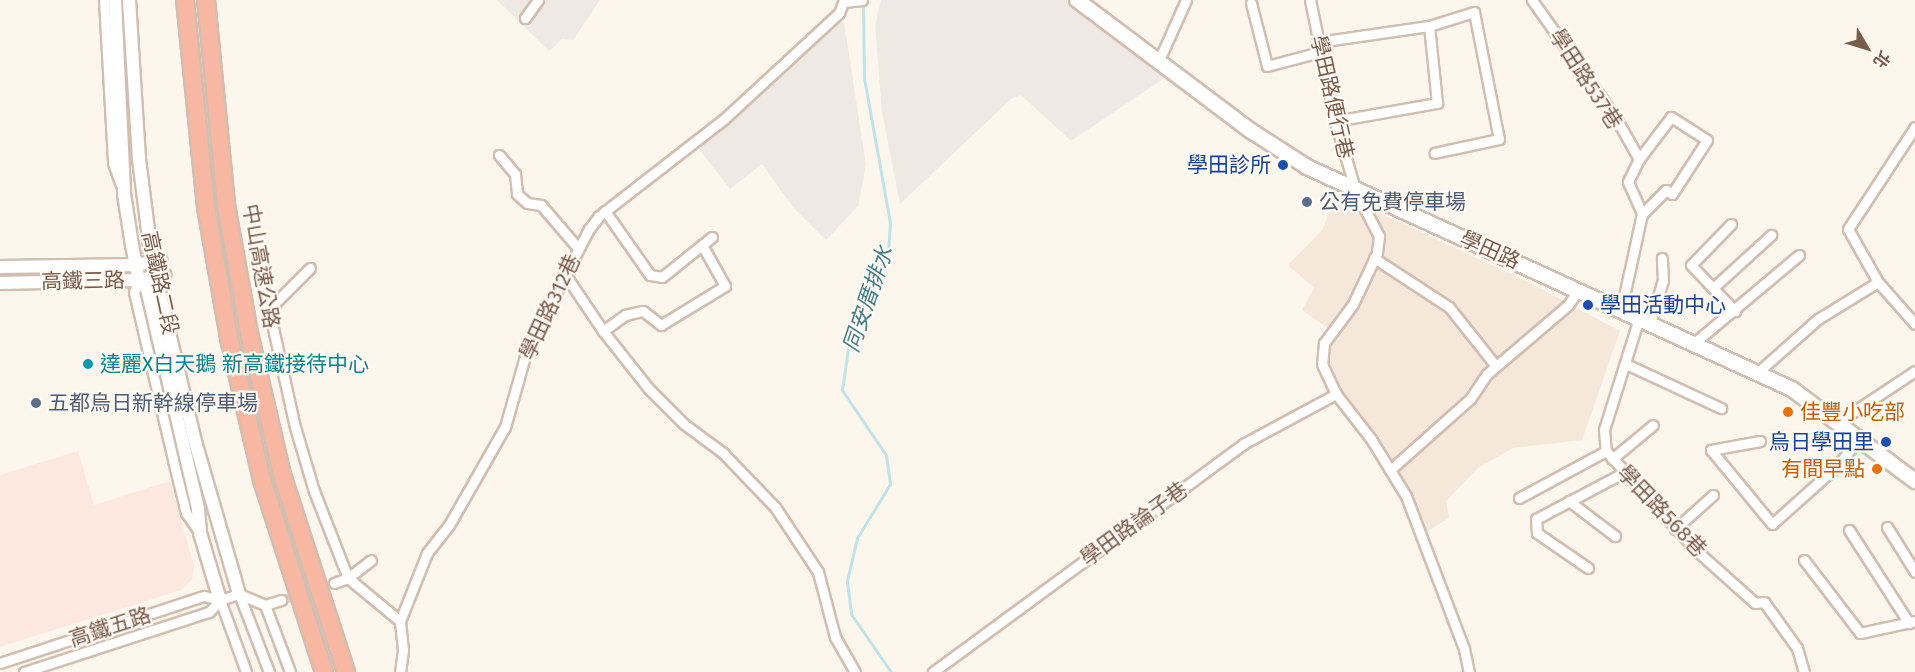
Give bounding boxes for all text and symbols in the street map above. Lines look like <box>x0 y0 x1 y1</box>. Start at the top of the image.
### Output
north arrow <box>1837 18 1897 78</box>
street label: 學田路537巷 <box>1544 24 1628 134</box>
street label: 學田路便行巷 <box>1306 33 1358 161</box>
text: 北 <box>1869 47 1894 72</box>
place label: 學田診所 <box>1187 152 1271 178</box>
marker: 學田診所 <box>1276 158 1290 172</box>
place label: 公有免費停車場 <box>1319 189 1466 215</box>
marker: 公有免費停車場 <box>1300 195 1314 209</box>
street label: 中山高速公路 <box>238 202 284 330</box>
street label: 學田路 <box>1456 226 1524 274</box>
street label: 高鐵路二段 <box>137 229 183 337</box>
water label: 同安厝排水 <box>838 243 898 355</box>
street label: 學田路312巷 <box>515 250 585 364</box>
street label: 高鐵三路 <box>41 268 125 294</box>
place label: 學田活動中心 <box>1600 292 1726 318</box>
marker: 學田活動中心 <box>1581 298 1595 312</box>
place label: 達麗X白天鵝 新高鐵接待中心 <box>100 351 369 377</box>
marker: 達麗X白天鵝 新高鐵接待中心 <box>81 357 95 371</box>
place label: 五都烏日新幹線停車場 <box>48 390 258 416</box>
marker: 五都烏日新幹線停車場 <box>29 396 43 410</box>
place label: 佳豐小吃部 <box>1800 399 1905 425</box>
marker: 佳豐小吃部 <box>1781 405 1795 419</box>
place label: 烏日學田里 <box>1769 429 1874 455</box>
marker: 烏日學田里 <box>1879 435 1893 449</box>
place label: 有間早點 <box>1781 456 1865 482</box>
street label: 學田路568巷 <box>1612 460 1712 562</box>
marker: 有間早點 <box>1870 462 1884 476</box>
street label: 學田路論子巷 <box>1076 477 1192 571</box>
street label: 高鐵五路 <box>66 602 154 652</box>

